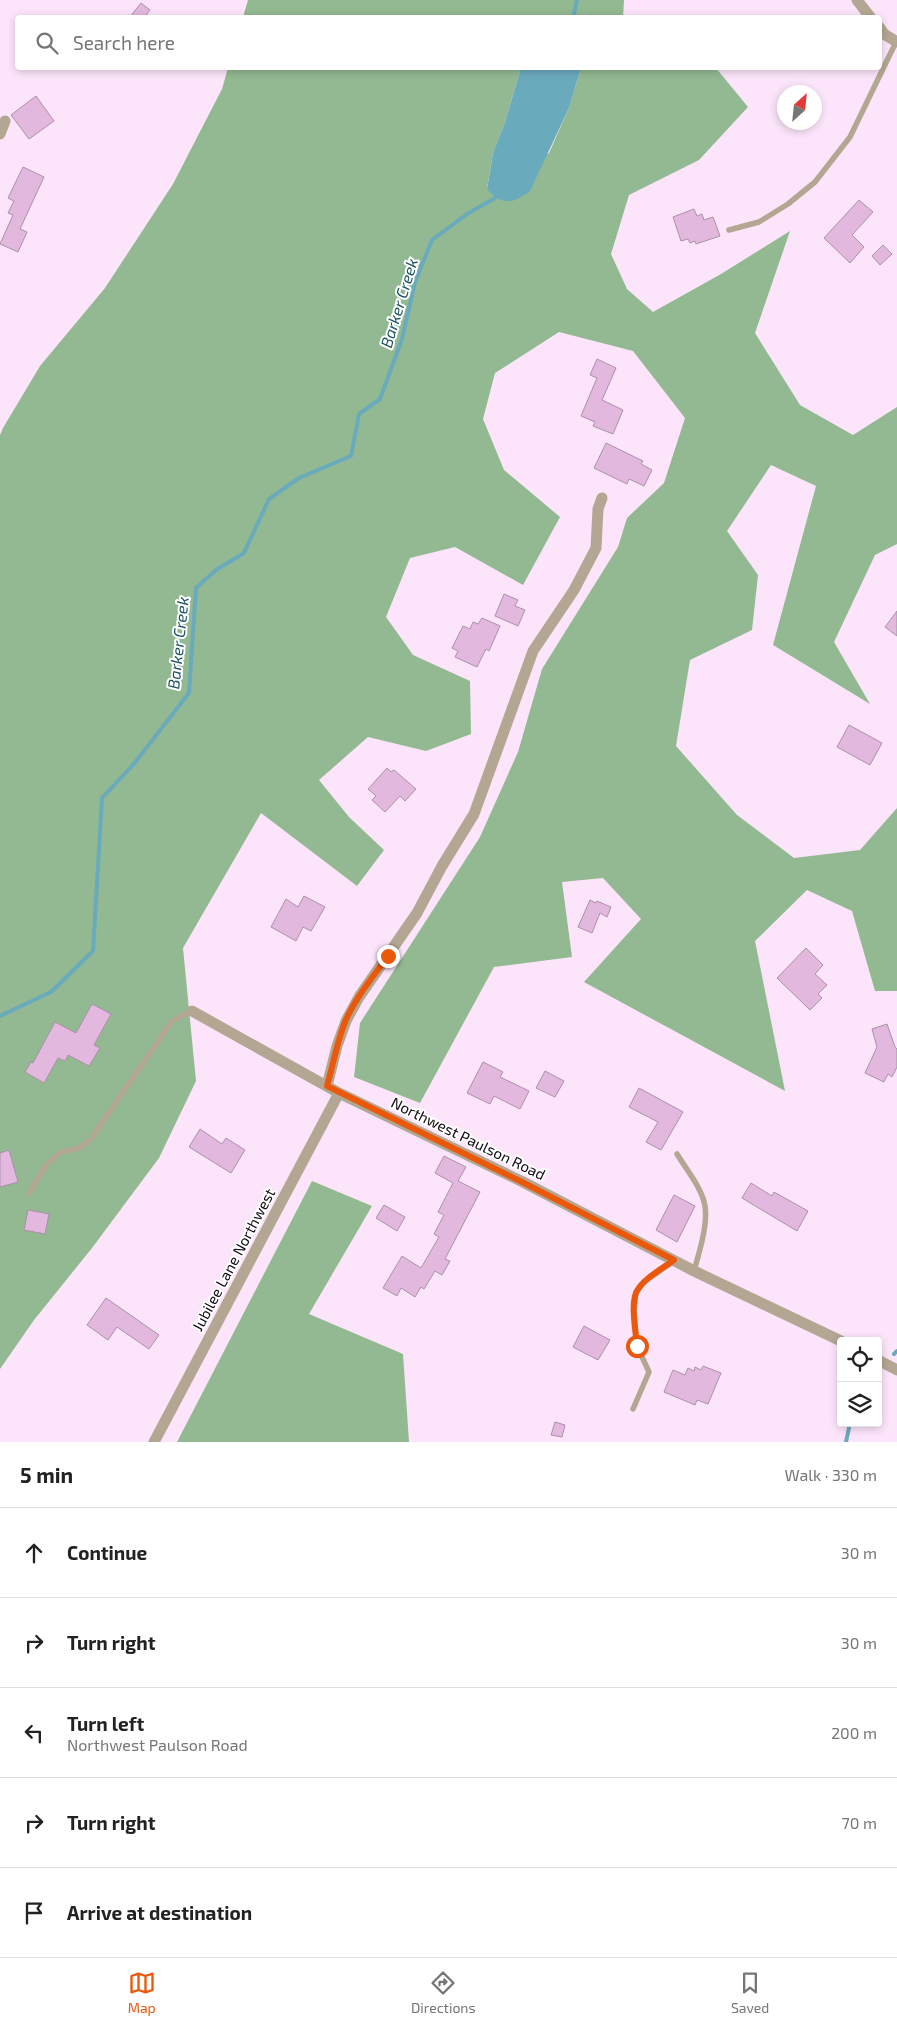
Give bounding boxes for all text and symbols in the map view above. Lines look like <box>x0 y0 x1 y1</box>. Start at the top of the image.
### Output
search box <box>15 15 882 70</box>
icon: search <box>33 29 61 57</box>
text: Search here <box>73 31 175 54</box>
north arrow <box>777 85 822 130</box>
water label: Barker Creek <box>376 256 421 350</box>
water label: Barker Creek <box>163 596 192 690</box>
route end <box>377 945 400 968</box>
street label: Northwest Paulson Road <box>388 1093 549 1183</box>
street label: Jubilee Lane Northwest <box>188 1185 279 1334</box>
route start <box>626 1335 649 1358</box>
map controls <box>837 1337 882 1427</box>
button: locate <box>837 1337 882 1382</box>
button: layers <box>837 1382 882 1427</box>
text: 5 min <box>20 1462 73 1487</box>
text: Walk · 330 m <box>785 1465 877 1484</box>
icon: ahead <box>20 1539 48 1567</box>
text: Continue <box>67 1541 147 1564</box>
text: 30 m <box>841 1543 877 1562</box>
icon: right <box>20 1629 48 1657</box>
text: Turn right <box>67 1631 155 1654</box>
text: 30 m <box>841 1633 877 1652</box>
text: Turn left <box>67 1712 144 1735</box>
icon: left <box>20 1719 48 1747</box>
text: 200 m <box>831 1723 877 1742</box>
text: Northwest Paulson Road <box>67 1735 248 1754</box>
icon: right <box>20 1809 48 1837</box>
text: Turn right <box>67 1811 155 1834</box>
text: 70 m <box>842 1813 877 1832</box>
icon: arrive <box>20 1899 48 1927</box>
text: Arrive at destination <box>67 1901 252 1924</box>
tab: Map <box>128 1969 156 2016</box>
tab: Directions <box>411 1969 476 2016</box>
tab: Saved <box>731 1969 769 2016</box>

